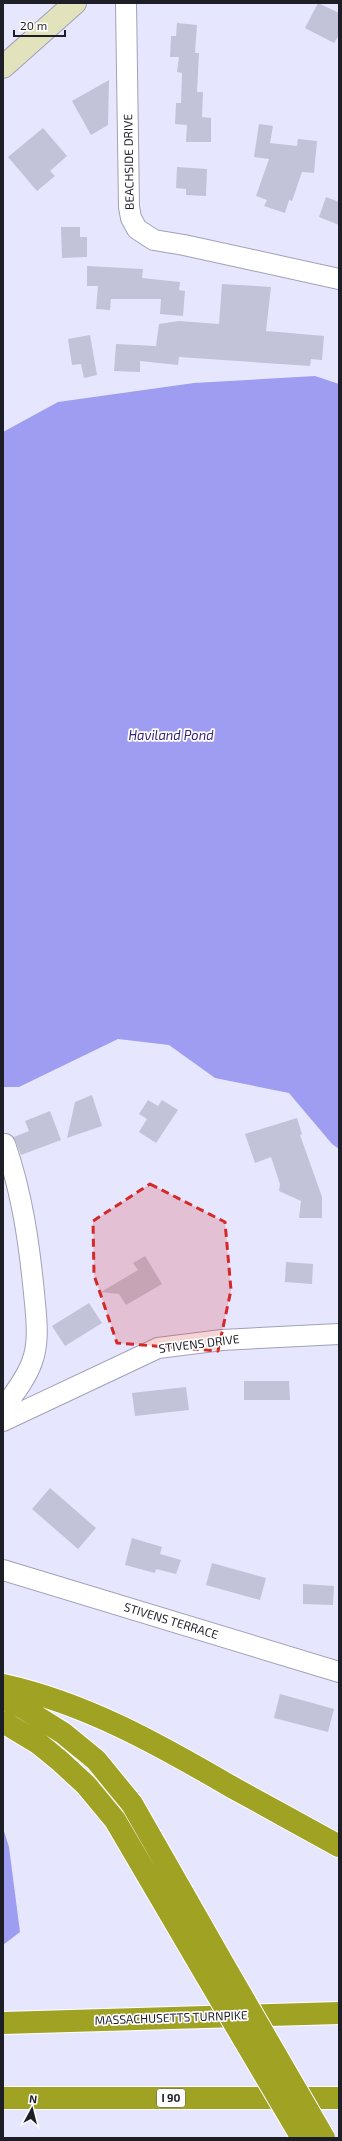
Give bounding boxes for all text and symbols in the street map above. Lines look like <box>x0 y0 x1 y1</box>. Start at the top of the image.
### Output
scale bar <box>14 12 65 38</box>
text: 20 m <box>20 18 47 32</box>
street label: BEACHSIDE DRIVE <box>120 114 136 210</box>
water label: Haviland Pond <box>128 727 214 743</box>
street label: STIVENS DRIVE <box>158 1331 240 1355</box>
street label: STIVENS TERRACE <box>122 1599 220 1641</box>
street label: MASSACHUSETTS TURNPIKE <box>94 2007 248 2027</box>
north arrow <box>12 2089 52 2129</box>
road number: I 90 <box>157 2089 185 2107</box>
text: N <box>29 2092 38 2106</box>

